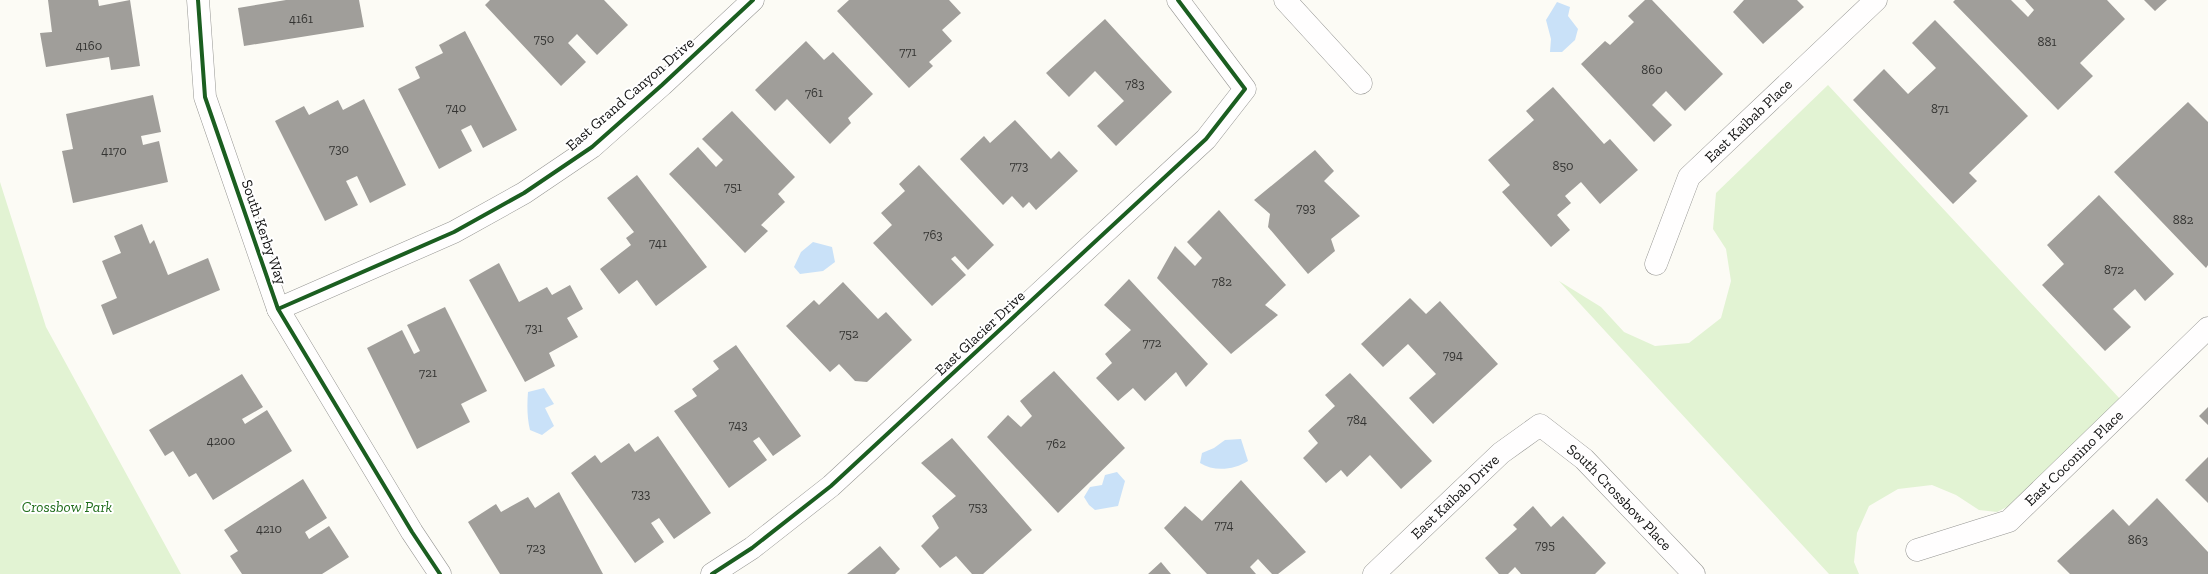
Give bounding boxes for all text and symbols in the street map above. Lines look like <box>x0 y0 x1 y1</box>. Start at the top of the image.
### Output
house number: 4161 <box>289 11 313 26</box>
house number: 750 <box>534 31 554 46</box>
street label: East Grand Canyon Drive <box>562 34 698 154</box>
house number: 881 <box>2038 34 2057 49</box>
house number: 4160 <box>76 38 102 53</box>
house number: 771 <box>899 44 917 59</box>
house number: 860 <box>1641 62 1663 77</box>
street label: East Kaibab Place <box>1701 75 1796 166</box>
house number: 783 <box>1125 76 1145 91</box>
house number: 761 <box>805 85 823 100</box>
house number: 740 <box>446 100 466 115</box>
house number: 871 <box>1931 101 1949 116</box>
house number: 730 <box>329 141 349 156</box>
house number: 4170 <box>101 143 127 158</box>
house number: 773 <box>1010 158 1028 173</box>
house number: 850 <box>1552 158 1574 173</box>
street label: South Kerby Way <box>238 177 291 287</box>
house number: 751 <box>724 179 742 194</box>
house number: 793 <box>1296 200 1316 215</box>
house number: 882 <box>2173 212 2194 227</box>
house number: 763 <box>923 227 943 242</box>
house number: 741 <box>649 235 667 250</box>
house number: 872 <box>2104 262 2124 277</box>
house number: 782 <box>1212 274 1232 289</box>
street label: East Glacier Drive <box>931 287 1029 379</box>
house number: 731 <box>525 320 543 335</box>
house number: 752 <box>839 326 859 341</box>
house number: 772 <box>1143 335 1162 350</box>
house number: 794 <box>1443 347 1463 362</box>
house number: 721 <box>419 365 437 380</box>
street label: East Coconino Place <box>2021 406 2127 510</box>
house number: 784 <box>1347 412 1367 427</box>
house number: 743 <box>728 417 748 432</box>
house number: 4200 <box>207 433 235 448</box>
house number: 762 <box>1046 436 1066 451</box>
street label: South Crossbow Place <box>1563 440 1676 554</box>
street label: East Kaibab Drive <box>1407 451 1503 543</box>
house number: 733 <box>632 486 650 501</box>
park label: Crossbow Park <box>22 498 113 516</box>
house number: 753 <box>968 499 988 514</box>
house number: 774 <box>1215 517 1233 532</box>
house number: 4210 <box>256 521 282 536</box>
house number: 863 <box>2128 532 2148 547</box>
house number: 795 <box>1535 537 1555 552</box>
house number: 723 <box>526 540 546 555</box>

